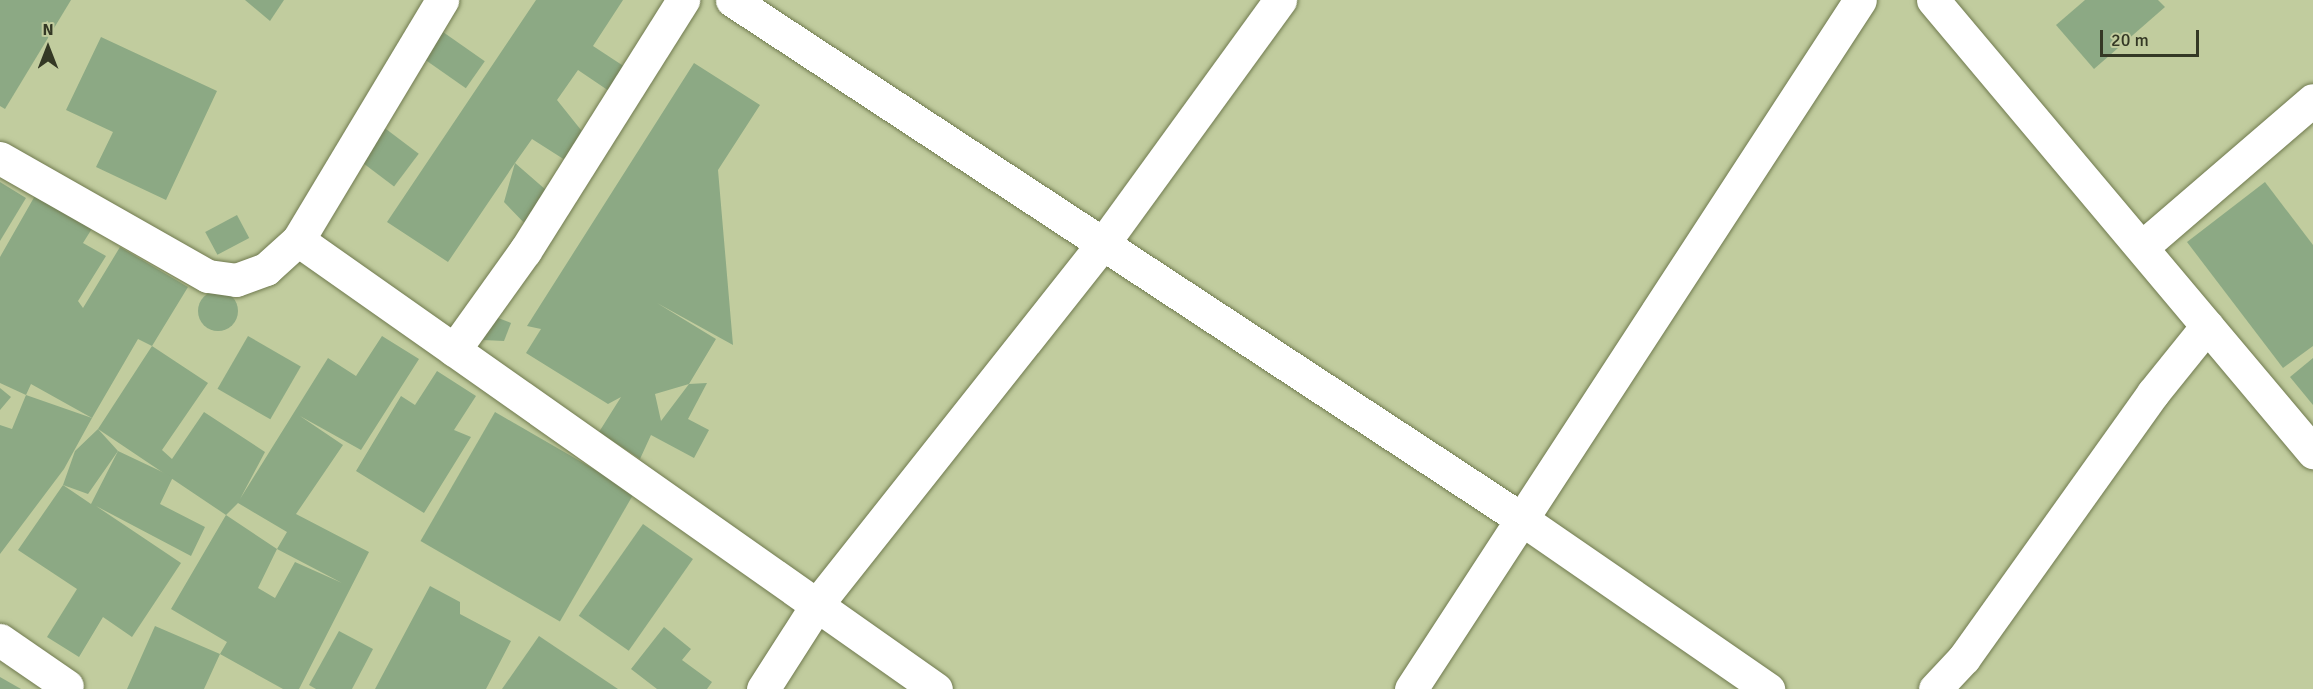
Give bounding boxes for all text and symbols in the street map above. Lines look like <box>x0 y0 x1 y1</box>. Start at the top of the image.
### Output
north arrow <box>18 18 78 78</box>
scale bar <box>2103 18 2202 56</box>
text: N <box>42 20 54 40</box>
text: 20 m <box>2111 29 2149 51</box>

